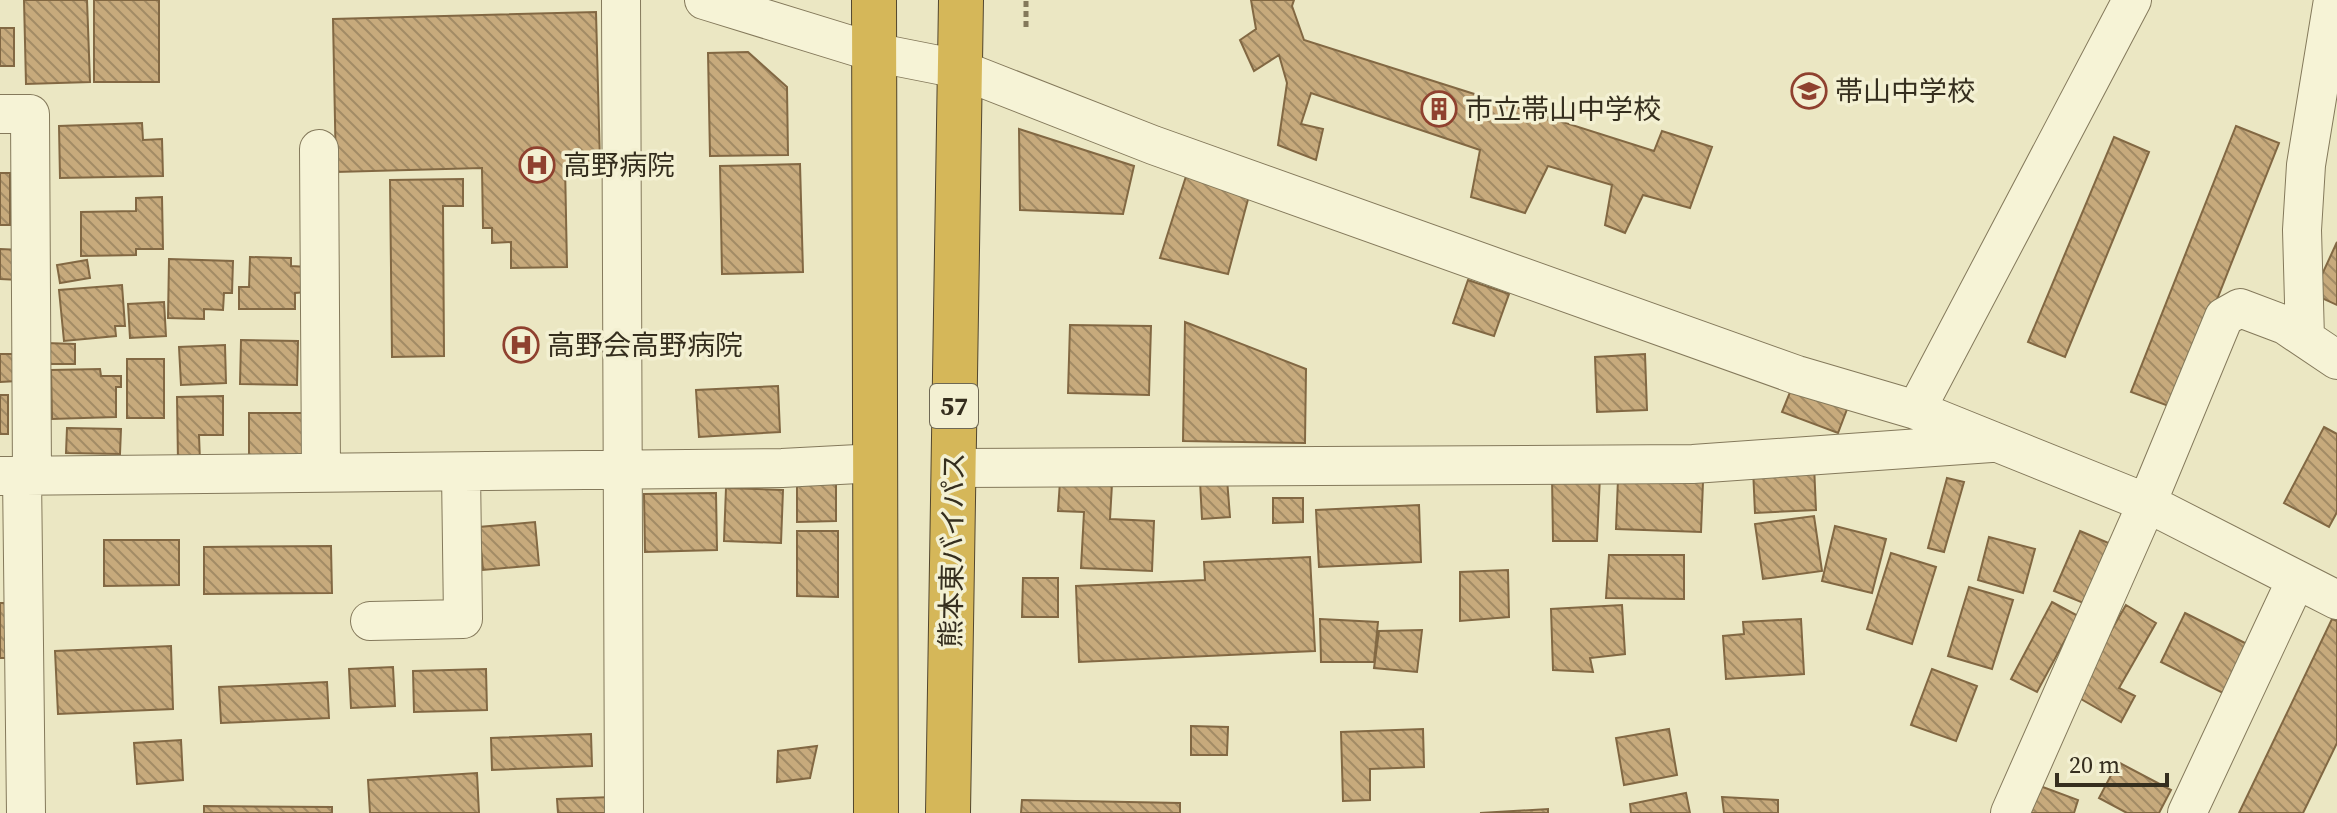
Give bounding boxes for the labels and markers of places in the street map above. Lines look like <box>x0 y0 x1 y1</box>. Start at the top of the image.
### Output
school or university icon: 帯山中学校 <box>1790 72 1828 110</box>
place label: 帯山中学校 <box>1835 72 1975 110</box>
building icon: 市立帯山中学校 <box>1420 90 1458 128</box>
place label: 市立帯山中学校 <box>1465 90 1661 128</box>
hospital icon: 高野病院 <box>518 146 556 184</box>
place label: 高野病院 <box>563 146 675 184</box>
hospital icon: 高野会高野病院 <box>502 326 540 364</box>
place label: 高野会高野病院 <box>547 326 743 364</box>

